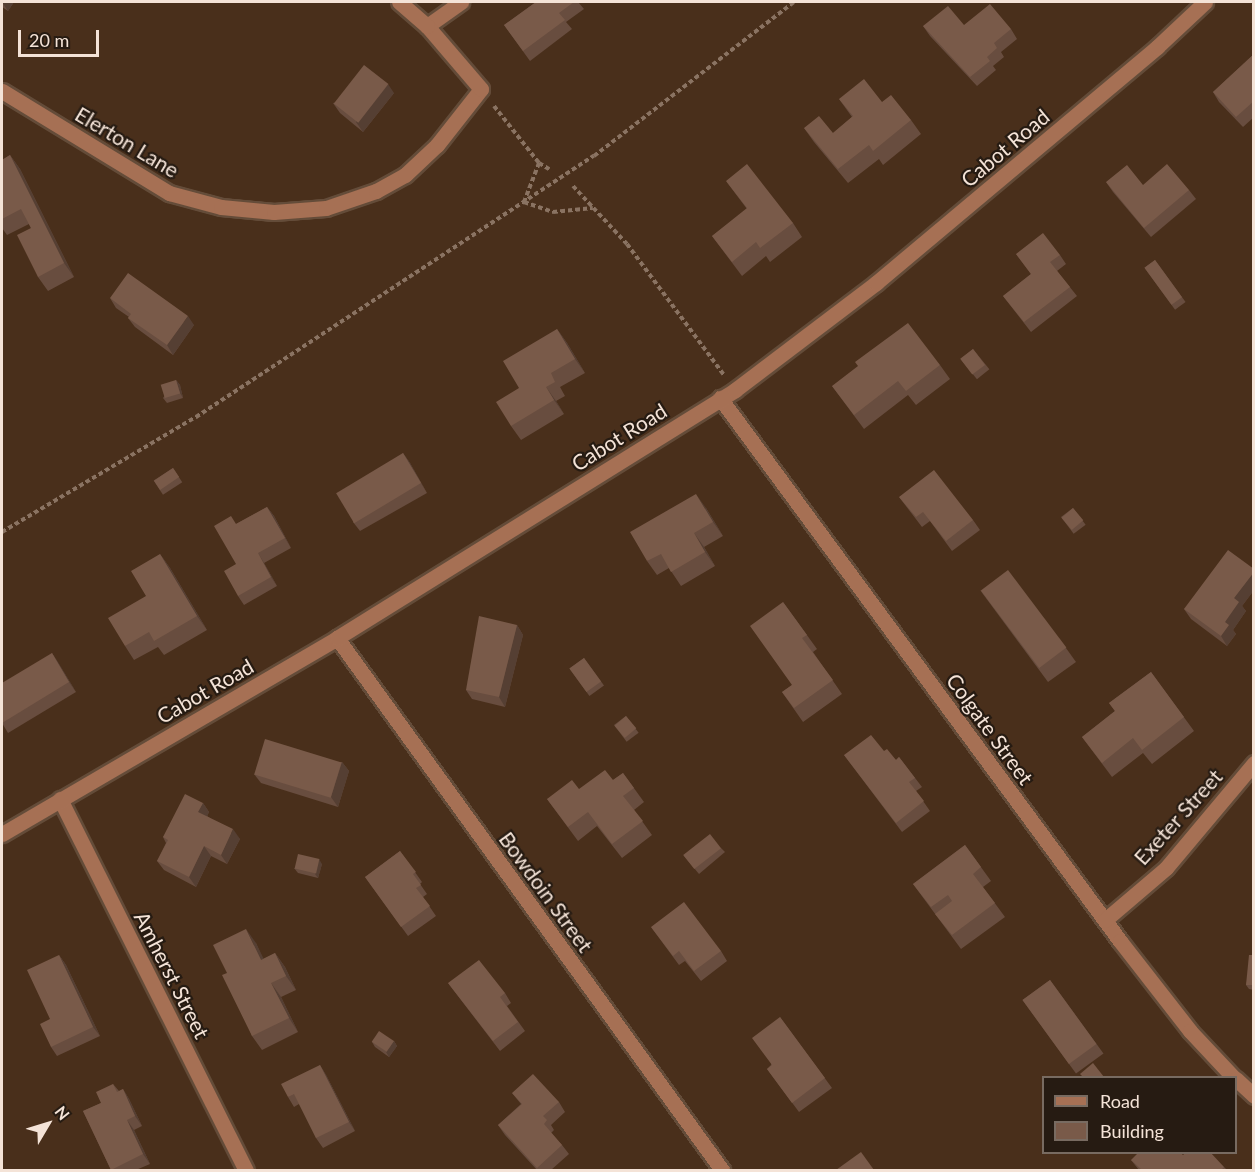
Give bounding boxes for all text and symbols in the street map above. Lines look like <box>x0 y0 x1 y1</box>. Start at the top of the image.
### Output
scale bar <box>21 18 102 56</box>
text: 20 m <box>29 29 69 51</box>
street label: Elerton Lane <box>71 101 183 183</box>
street label: Cabot Road <box>956 104 1054 192</box>
street label: Cabot Road <box>567 398 671 476</box>
street label: Cabot Road <box>152 653 258 729</box>
street label: Colgate Street <box>941 669 1039 789</box>
street label: Exeter Street <box>1128 764 1228 870</box>
street label: Bowdoin Street <box>494 827 598 957</box>
street label: Amherst Street <box>129 907 215 1043</box>
legend <box>1042 1076 1237 1154</box>
text: Road <box>1100 1090 1140 1112</box>
north arrow <box>18 1094 78 1154</box>
text: N <box>51 1102 74 1123</box>
text: Building <box>1100 1120 1164 1142</box>

